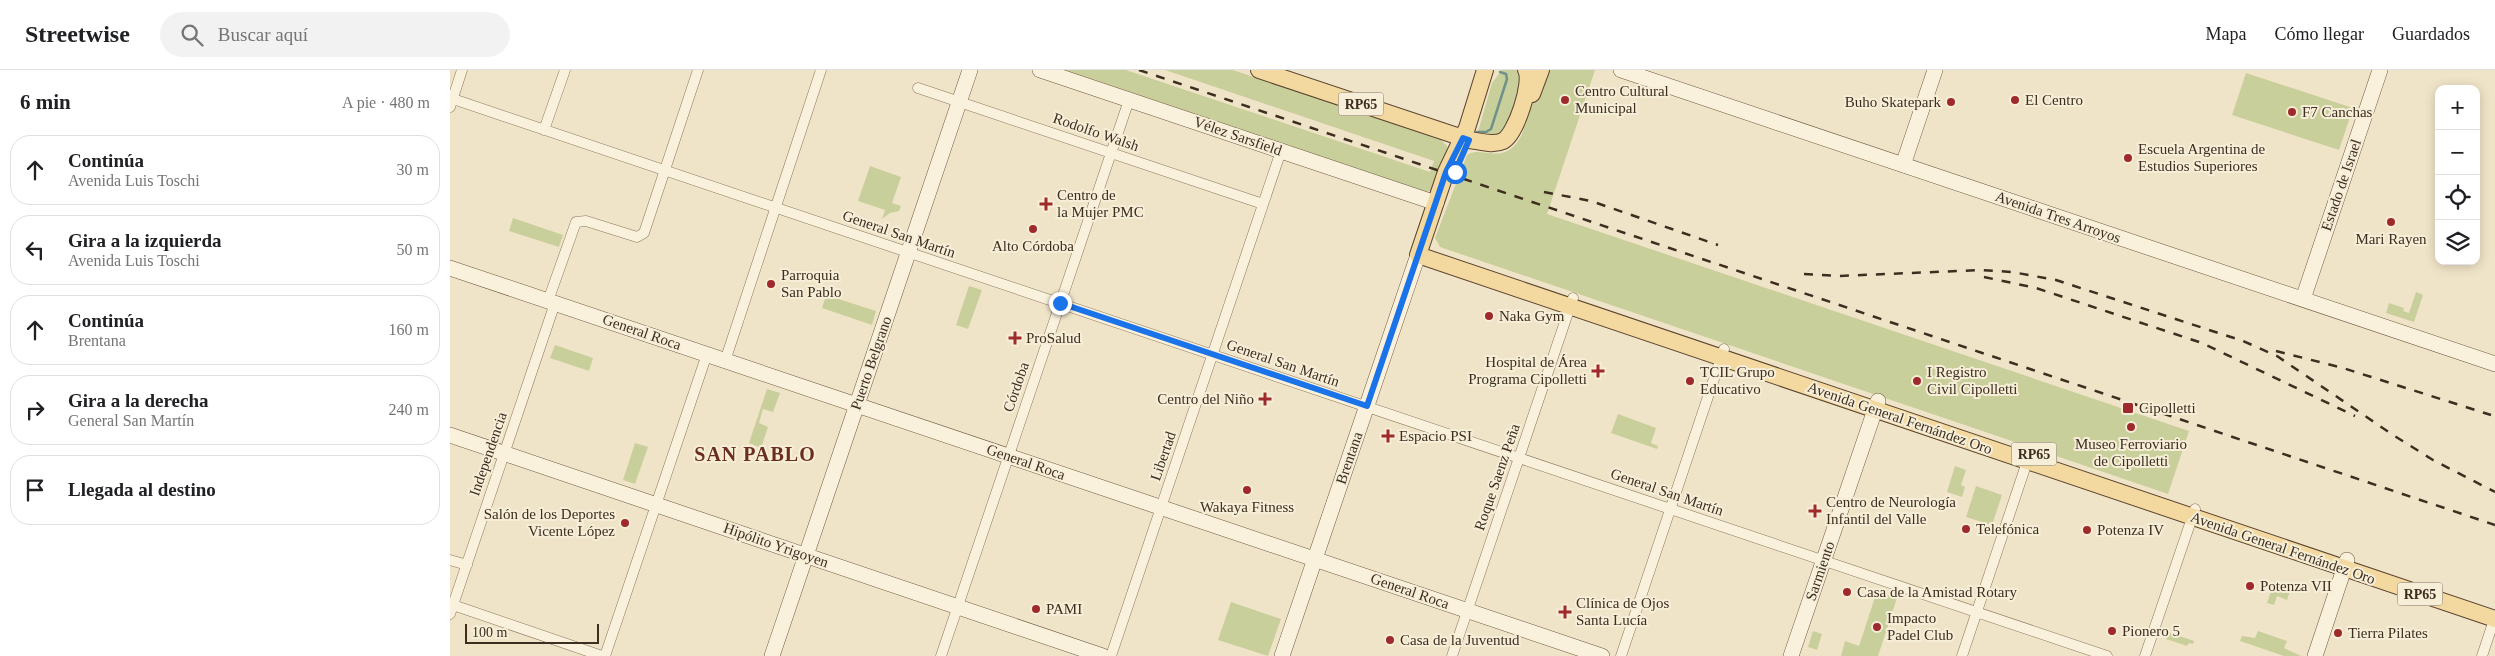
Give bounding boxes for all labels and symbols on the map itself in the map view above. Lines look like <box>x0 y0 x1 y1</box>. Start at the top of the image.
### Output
place label: Centro Cultural Municipal <box>1575 83 1669 116</box>
road number: RP65 <box>1338 92 1384 116</box>
place label: El Centro <box>2025 92 2083 108</box>
marker: Centro Cultural Municipal <box>1559 94 1571 106</box>
place label: Buho Skatepark <box>1845 94 1941 110</box>
marker: El Centro <box>2009 94 2021 106</box>
marker: Buho Skatepark <box>1945 96 1957 108</box>
place label: F7 Canchas <box>2302 104 2373 120</box>
marker: F7 Canchas <box>2286 106 2298 118</box>
street label: Rodolfo Walsh <box>1051 110 1142 154</box>
street label: Vélez Sarsfield <box>1192 113 1285 159</box>
street label: Estado de Israel <box>2318 137 2364 233</box>
place label: Escuela Argentina de Estudios Superiores <box>2138 141 2266 174</box>
marker: Escuela Argentina de Estudios Superiores <box>2122 152 2134 164</box>
route start <box>1444 161 1467 184</box>
place label: Centro de la Mujer PMC <box>1057 187 1144 220</box>
street label: Avenida Tres Arroyos <box>1993 188 2123 246</box>
marker: Centro de la Mujer PMC <box>1039 197 1053 211</box>
street label: General San Martín <box>840 207 958 261</box>
marker: Mari Rayen <box>2385 216 2397 228</box>
marker: Alto Córdoba <box>1027 223 1039 235</box>
place label: Mari Rayen <box>2355 231 2427 247</box>
place label: Alto Córdoba <box>992 238 1074 254</box>
place label: Parroquia San Pablo <box>781 267 841 300</box>
marker: Parroquia San Pablo <box>765 278 777 290</box>
route end <box>1049 292 1072 315</box>
place label: Naka Gym <box>1499 308 1565 324</box>
marker: Naka Gym <box>1483 310 1495 322</box>
street label: General Roca <box>601 311 684 353</box>
street label: Puerto Belgrano <box>847 314 895 412</box>
place label: ProSalud <box>1026 330 1082 346</box>
marker: ProSalud <box>1008 331 1022 345</box>
street label: General San Martín <box>1224 336 1342 390</box>
place label: Hospital de Área Programa Cipolletti <box>1468 354 1587 387</box>
street label: Córdoba <box>1000 360 1032 414</box>
marker: Hospital de Área Programa Cipolletti <box>1591 364 1605 378</box>
place label: TCIL Grupo Educativo <box>1700 364 1775 397</box>
place label: I Registro Civil Cipolletti <box>1927 364 2017 397</box>
marker: TCIL Grupo Educativo <box>1684 375 1696 387</box>
marker: I Registro Civil Cipolletti <box>1911 375 1923 387</box>
street label: Avenida General Fernández Oro <box>1806 379 1994 457</box>
place label: Centro del Niño <box>1157 391 1254 407</box>
marker: Centro del Niño <box>1258 392 1272 406</box>
place label: Cipolletti <box>2139 400 2196 416</box>
marker: Cipolletti <box>2121 401 2135 415</box>
street label: Independencia <box>466 410 510 498</box>
street label: Roque Saenz Peña <box>1471 421 1523 532</box>
marker: Museo Ferroviario de Cipolletti <box>2125 421 2137 433</box>
place label: Espacio PSI <box>1399 428 1472 444</box>
street label: Libertad <box>1147 429 1179 483</box>
street label: Brentana <box>1333 429 1365 486</box>
marker: Espacio PSI <box>1381 429 1395 443</box>
place label: Museo Ferroviario de Cipolletti <box>2075 436 2187 469</box>
street label: General Roca <box>985 441 1068 483</box>
road number: RP65 <box>2012 442 2056 466</box>
district label: SAN PABLO <box>694 443 816 465</box>
street label: General San Martín <box>1608 465 1726 519</box>
marker: Wakaya Fitness <box>1241 484 1253 496</box>
place label: Centro de Neurología Infantil del Valle <box>1826 494 1956 527</box>
place label: Wakaya Fitness <box>1200 499 1294 515</box>
marker: Centro de Neurología Infantil del Valle <box>1808 504 1822 518</box>
place label: Salón de los Deportes Vicente López <box>484 506 615 539</box>
street label: Avenida General Fernández Oro <box>2189 509 2377 587</box>
marker: Salón de los Deportes Vicente López <box>619 517 631 529</box>
street label: Hipólito Yrigoyen <box>721 520 831 571</box>
place label: Telefónica <box>1976 521 2039 537</box>
place label: Potenza IV <box>2097 522 2164 538</box>
marker: Telefónica <box>1960 523 1972 535</box>
marker: Potenza IV <box>2081 524 2093 536</box>
street label: Sarmiento <box>1802 539 1838 603</box>
street label: General Roca <box>1369 570 1452 612</box>
place label: Potenza VII <box>2260 578 2332 594</box>
marker: Potenza VII <box>2244 580 2256 592</box>
road number: RP65 <box>2398 582 2442 606</box>
place label: Casa de la Amistad Rotary <box>1857 584 2017 600</box>
marker: Casa de la Amistad Rotary <box>1841 586 1853 598</box>
place label: Clínica de Ojos Santa Lucía <box>1576 595 1669 628</box>
place label: PAMI <box>1046 601 1082 617</box>
marker: PAMI <box>1030 603 1042 615</box>
marker: Clínica de Ojos Santa Lucía <box>1558 605 1572 619</box>
place label: Impacto Padel Club <box>1887 610 1953 643</box>
scale bar <box>465 621 599 644</box>
marker: Impacto Padel Club <box>1871 621 1883 633</box>
place label: Pionero 5 <box>2122 623 2180 639</box>
marker: Pionero 5 <box>2106 625 2118 637</box>
place label: Tierra Pilates <box>2348 625 2428 641</box>
marker: Tierra Pilates <box>2332 627 2344 639</box>
place label: Casa de la Juventud <box>1400 632 1520 648</box>
marker: Casa de la Juventud <box>1384 634 1396 646</box>

